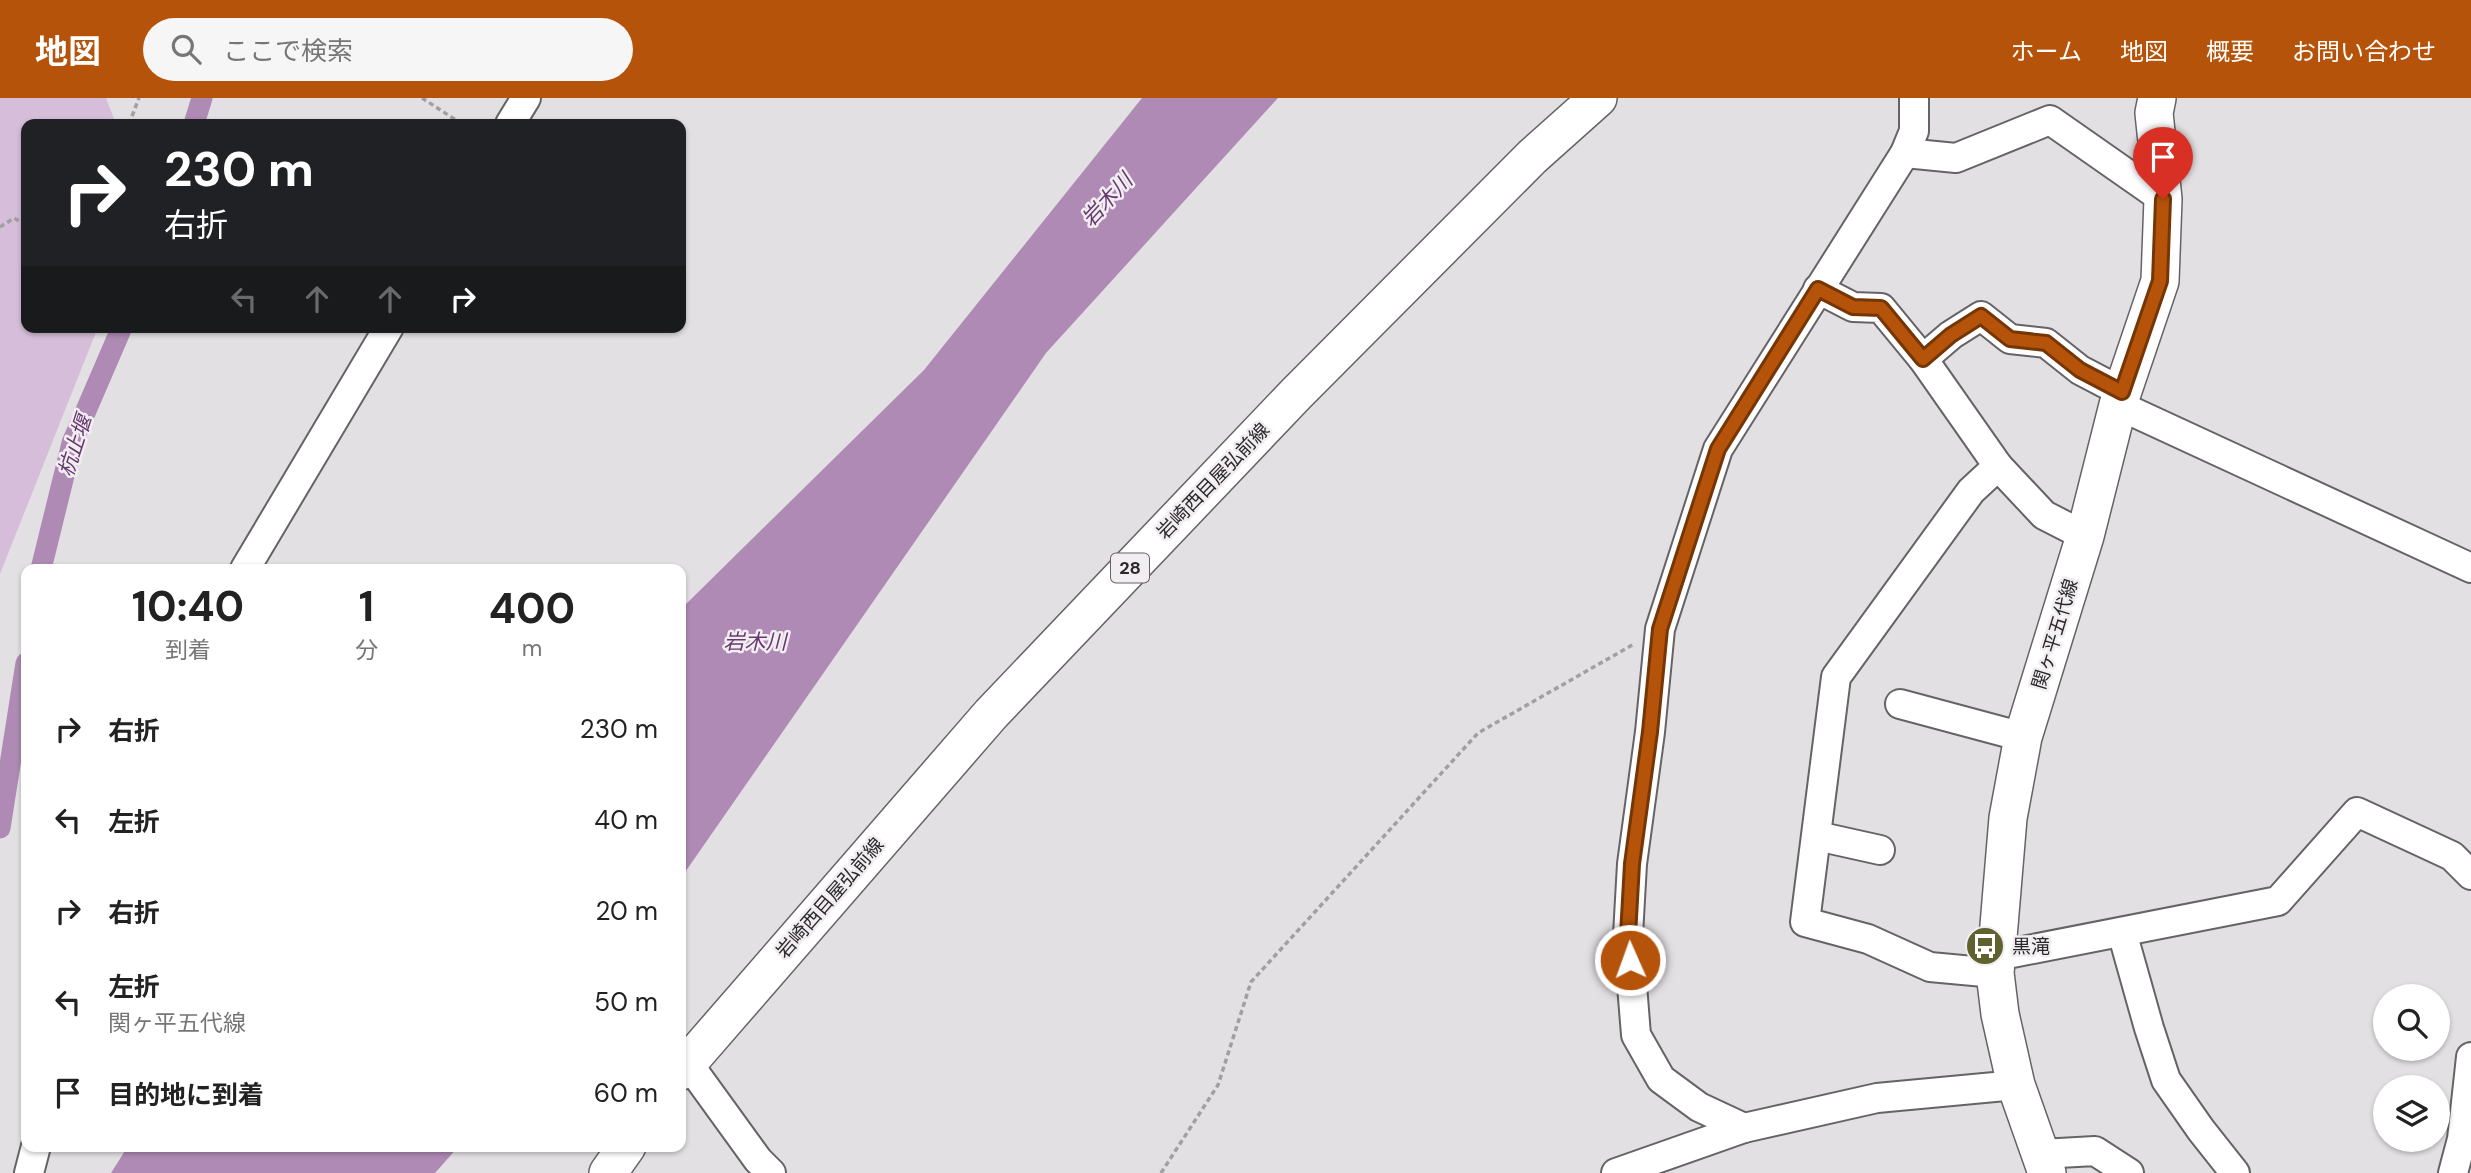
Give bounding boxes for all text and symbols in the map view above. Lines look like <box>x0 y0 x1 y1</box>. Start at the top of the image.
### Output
search box <box>143 18 633 81</box>
text: 地図 <box>35 30 101 73</box>
icon: search <box>167 30 205 68</box>
text: ここで検索 <box>223 34 353 68</box>
text: ホーム <box>2011 36 2082 67</box>
text: 地図 <box>2120 36 2168 67</box>
text: 概要 <box>2206 36 2254 67</box>
text: お問い合わせ <box>2292 36 2436 67</box>
pin <box>2133 127 2193 199</box>
text: 230 m <box>164 137 314 201</box>
icon: arrive <box>2144 138 2182 176</box>
icon: right <box>49 147 140 238</box>
water label: 岩木川 <box>1075 166 1140 233</box>
text: 右折 <box>164 204 228 246</box>
icon: left <box>225 280 263 318</box>
icon: ahead <box>298 280 336 318</box>
icon: ahead <box>371 280 409 318</box>
icon: right <box>444 280 482 318</box>
water label: 杭止堰 <box>52 408 99 480</box>
street label: 岩崎西目屋弘前線 <box>1151 418 1275 544</box>
road number: 28 <box>1111 554 1149 582</box>
street label: 関ヶ平五代線 <box>2026 576 2084 692</box>
text: 10:40 <box>132 579 244 634</box>
text: 1 <box>359 579 374 634</box>
text: 400 <box>489 581 575 636</box>
water label: 岩木川 <box>724 628 788 656</box>
text: m <box>522 633 542 663</box>
text: 到着 <box>165 635 211 665</box>
text: 分 <box>355 635 378 665</box>
icon: right <box>49 710 87 748</box>
text: 230 m <box>580 712 658 746</box>
text: 右折 <box>108 714 160 748</box>
icon: left <box>49 801 87 839</box>
text: 40 m <box>594 803 658 837</box>
text: 左折 <box>108 805 160 839</box>
street label: 岩崎西目屋弘前線 <box>771 832 889 964</box>
icon: right <box>49 892 87 930</box>
text: 20 m <box>595 894 658 928</box>
text: 右折 <box>108 896 160 930</box>
position arrow <box>1593 923 1667 997</box>
bus stop icon: 黒滝 <box>1964 925 2006 967</box>
place label: 黒滝 <box>2012 934 2050 959</box>
text: 左折 <box>108 970 160 1004</box>
icon: left <box>49 983 87 1021</box>
map controls <box>2373 984 2450 1152</box>
button: search <box>2373 984 2450 1061</box>
text: 50 m <box>594 985 658 1019</box>
text: 関ヶ平五代線 <box>108 1008 246 1038</box>
icon: arrive <box>49 1074 87 1112</box>
button: layers <box>2373 1075 2450 1152</box>
text: 60 m <box>594 1076 658 1110</box>
text: 目的地に到着 <box>108 1078 264 1112</box>

